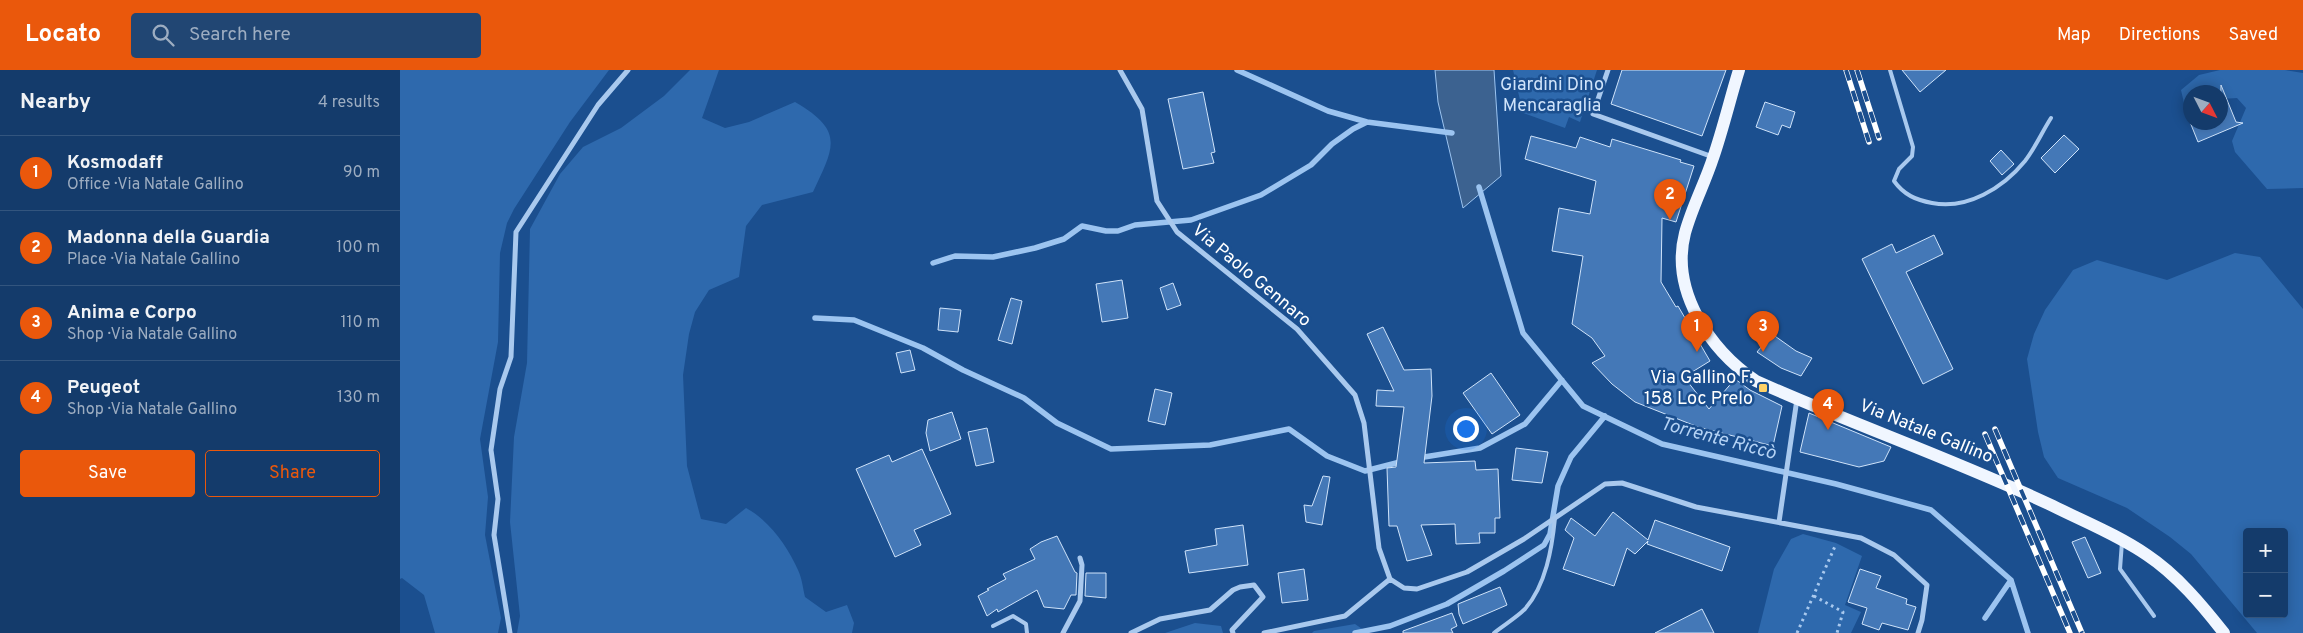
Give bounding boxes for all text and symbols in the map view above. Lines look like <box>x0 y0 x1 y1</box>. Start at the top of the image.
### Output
search box <box>131 13 481 58</box>
text: Locato <box>25 20 101 50</box>
icon: search <box>149 21 177 49</box>
text: Search here <box>189 23 291 47</box>
text: Map <box>2057 24 2091 47</box>
text: Directions <box>2119 24 2201 47</box>
text: Saved <box>2229 24 2278 47</box>
park label: Giardini Dino Mencaraglia <box>1500 74 1604 118</box>
north arrow <box>2183 85 2228 130</box>
text: Nearby <box>20 89 91 116</box>
text: 4 results <box>318 93 380 113</box>
text: Kosmodaff <box>67 151 163 175</box>
text: 1 <box>33 163 39 183</box>
text: 90 m <box>343 163 380 183</box>
text: Office · Via Natale Gallino <box>67 175 244 195</box>
pin: 2 <box>1654 179 1686 220</box>
street label: Via Paolo Gennaro <box>1187 219 1315 333</box>
text: Madonna della Guardia <box>67 226 270 250</box>
text: 2 <box>31 238 41 258</box>
text: 100 m <box>336 238 380 258</box>
text: Place · Via Natale Gallino <box>67 250 240 270</box>
text: Anima e Corpo <box>67 301 197 325</box>
pin: 1 <box>1681 311 1713 352</box>
pin: 3 <box>1747 311 1779 352</box>
text: 3 <box>31 313 41 333</box>
text: 110 m <box>340 313 380 333</box>
text: Shop · Via Natale Gallino <box>67 325 237 345</box>
place label: Via Gallino F. 158 Loc Prelo <box>1644 367 1753 411</box>
text: Peugeot <box>67 376 140 400</box>
marker: Via Gallino F. 158 Loc Prelo <box>1757 382 1769 394</box>
text: 4 <box>31 388 41 408</box>
text: 130 m <box>337 388 380 408</box>
pin: 4 <box>1812 389 1844 430</box>
street label: Via Natale Gallino <box>1856 395 1996 469</box>
text: Shop · Via Natale Gallino <box>67 400 237 420</box>
water label: Torrente Riccò <box>1658 412 1779 466</box>
your location <box>1453 416 1479 442</box>
button: Save <box>20 450 195 497</box>
button: Share <box>205 450 380 497</box>
map controls <box>2243 528 2288 618</box>
button: + <box>2243 528 2288 573</box>
button: − <box>2243 573 2288 618</box>

